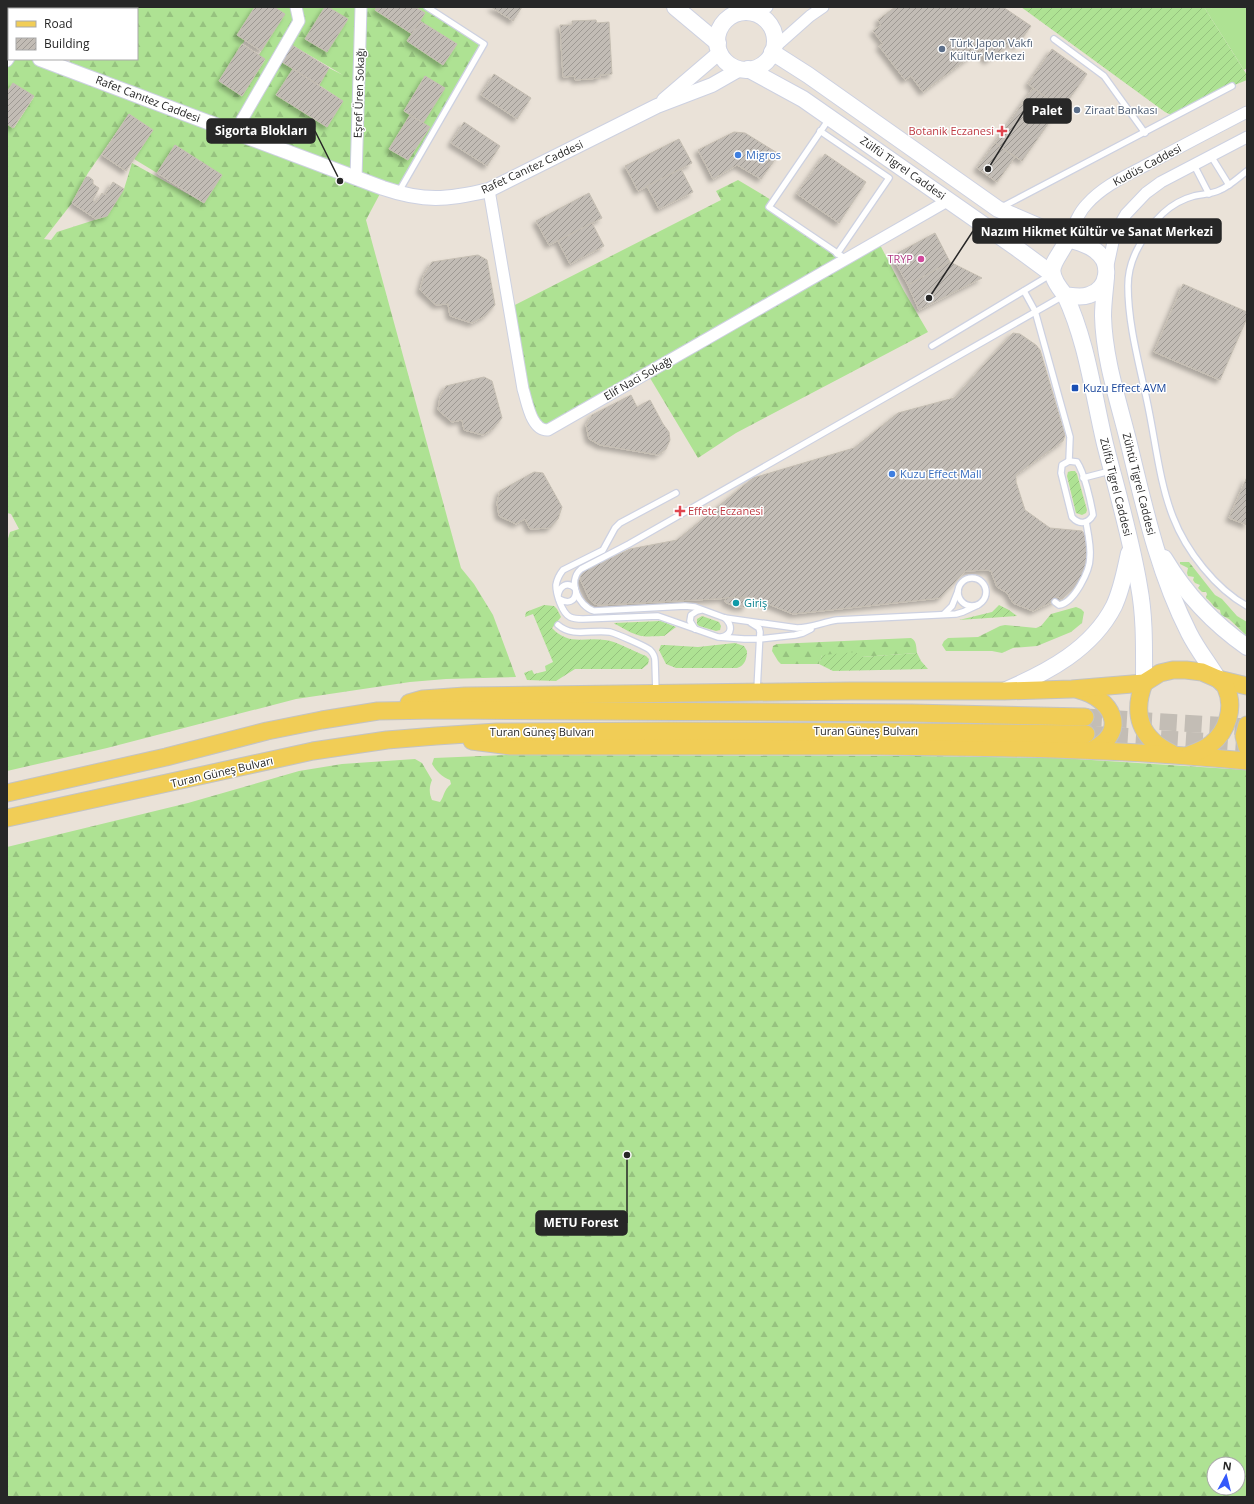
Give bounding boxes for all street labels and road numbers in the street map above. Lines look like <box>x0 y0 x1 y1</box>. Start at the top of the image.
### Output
street label: Eşref Üren Sokağı <box>349 48 368 138</box>
street label: Rafet Canıtez Caddesi <box>94 72 203 125</box>
street label: Zülfü Tigrel Caddesi <box>858 132 949 203</box>
street label: Rafet Canıtez Caddesi <box>478 136 585 197</box>
street label: Kudüs Caddesi <box>1110 140 1184 189</box>
street label: Elif Naci Sokağı <box>601 352 675 403</box>
street label: Zühtü Tigrel Caddesi <box>1119 431 1159 537</box>
street label: Zülfü Tigrel Caddesi <box>1097 436 1136 538</box>
street label: Turan Güneş Bulvarı <box>814 723 918 738</box>
street label: Turan Güneş Bulvarı <box>490 724 594 739</box>
street label: Turan Güneş Bulvarı <box>169 752 274 791</box>

